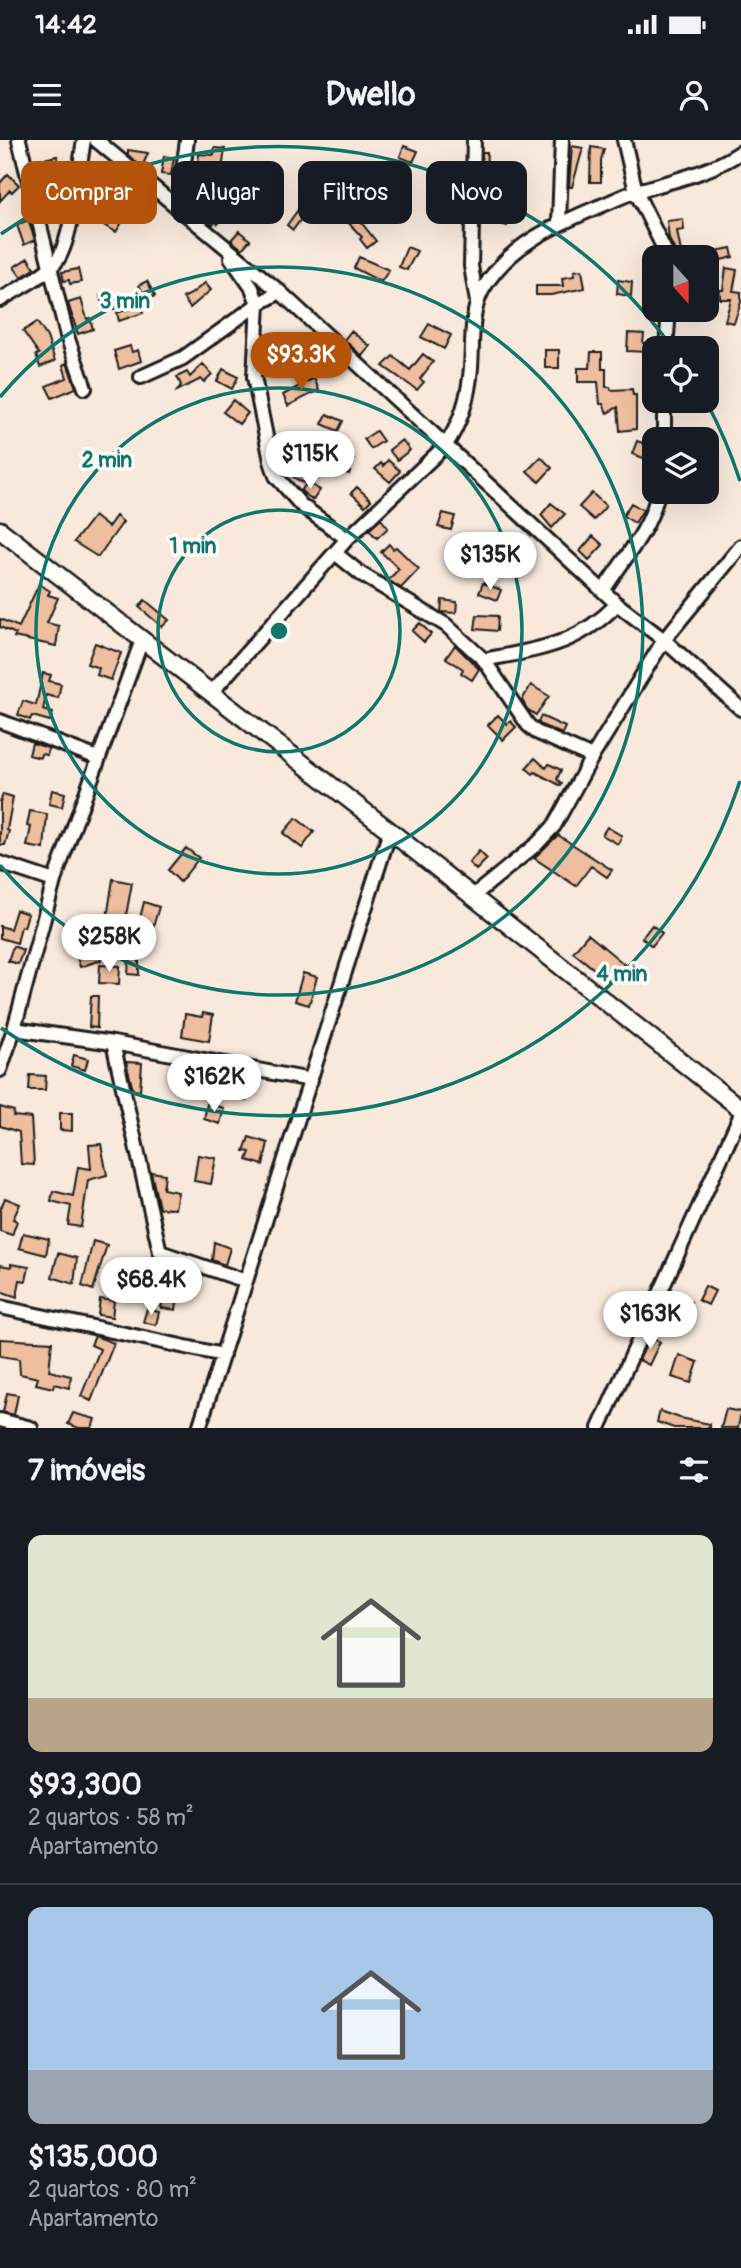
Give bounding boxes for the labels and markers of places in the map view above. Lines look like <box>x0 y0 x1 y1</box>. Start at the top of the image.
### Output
pin: $93.3K <box>244 332 358 392</box>
pin: $115K <box>261 432 359 491</box>
pin: $135K <box>441 532 539 592</box>
centre of rings <box>267 619 291 643</box>
pin: $258K <box>60 914 158 974</box>
pin: $162K <box>165 1054 263 1114</box>
pin: $68.4K <box>94 1258 208 1317</box>
pin: $163K <box>601 1292 699 1351</box>

